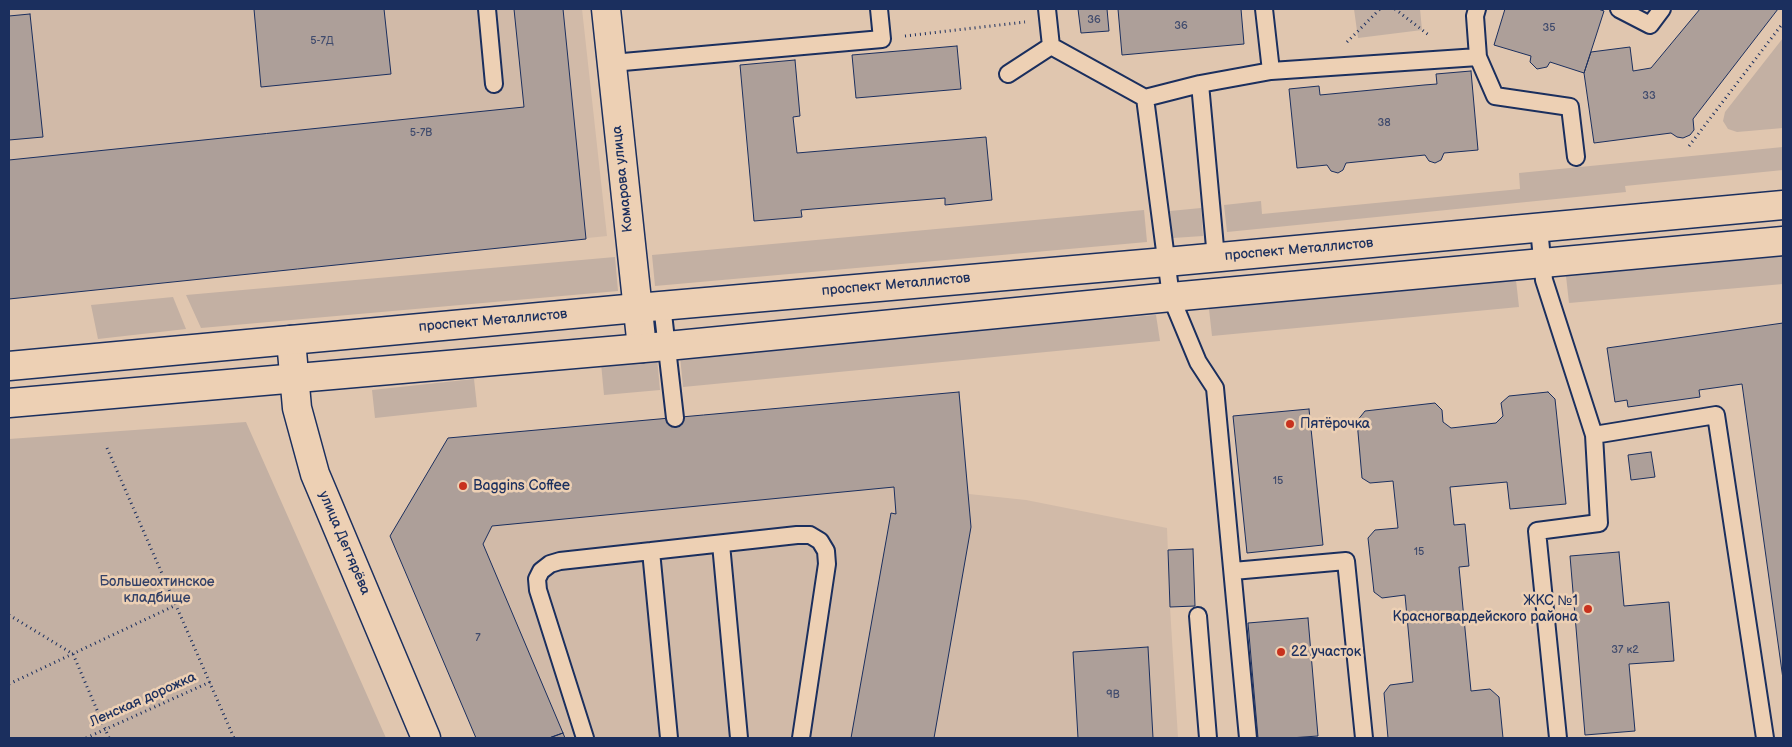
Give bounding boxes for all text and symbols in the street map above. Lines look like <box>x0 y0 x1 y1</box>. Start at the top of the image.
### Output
house number: 36 <box>1087 13 1101 27</box>
house number: 36 <box>1174 19 1188 33</box>
house number: 35 <box>1542 21 1556 35</box>
house number: 5-7Д <box>310 34 334 48</box>
house number: 33 <box>1642 89 1656 103</box>
house number: 38 <box>1377 116 1391 130</box>
street label: Комарова улица <box>609 125 637 233</box>
house number: 5-7В <box>410 126 432 140</box>
street label: проспект Металлистов <box>1224 235 1374 265</box>
street label: проспект Металлистов <box>821 270 971 300</box>
street label: проспект Металлистов <box>418 306 568 336</box>
place label: Пятёрочка <box>1300 416 1370 432</box>
marker: Пятёрочка <box>1284 418 1296 430</box>
house number: 15 <box>1273 474 1283 488</box>
place label: Baggins Coffee <box>473 478 570 494</box>
marker: Baggins Coffee <box>457 480 469 492</box>
street label: улица Дегтярёва <box>315 489 373 597</box>
house number: 15 <box>1414 545 1424 559</box>
park label: Большеохтинское кладбище <box>99 574 215 606</box>
place label: ЖКС №1 Красногвардейского района <box>1393 593 1578 626</box>
marker: ЖКС №1 Красногвардейского района <box>1582 603 1594 615</box>
house number: 7 <box>475 631 481 645</box>
house number: 37 к2 <box>1611 643 1639 657</box>
place label: 22 участок <box>1291 644 1361 660</box>
marker: 22 участок <box>1275 646 1287 658</box>
street label: Ленская дорожка <box>87 669 199 731</box>
house number: 9В <box>1106 688 1120 702</box>

